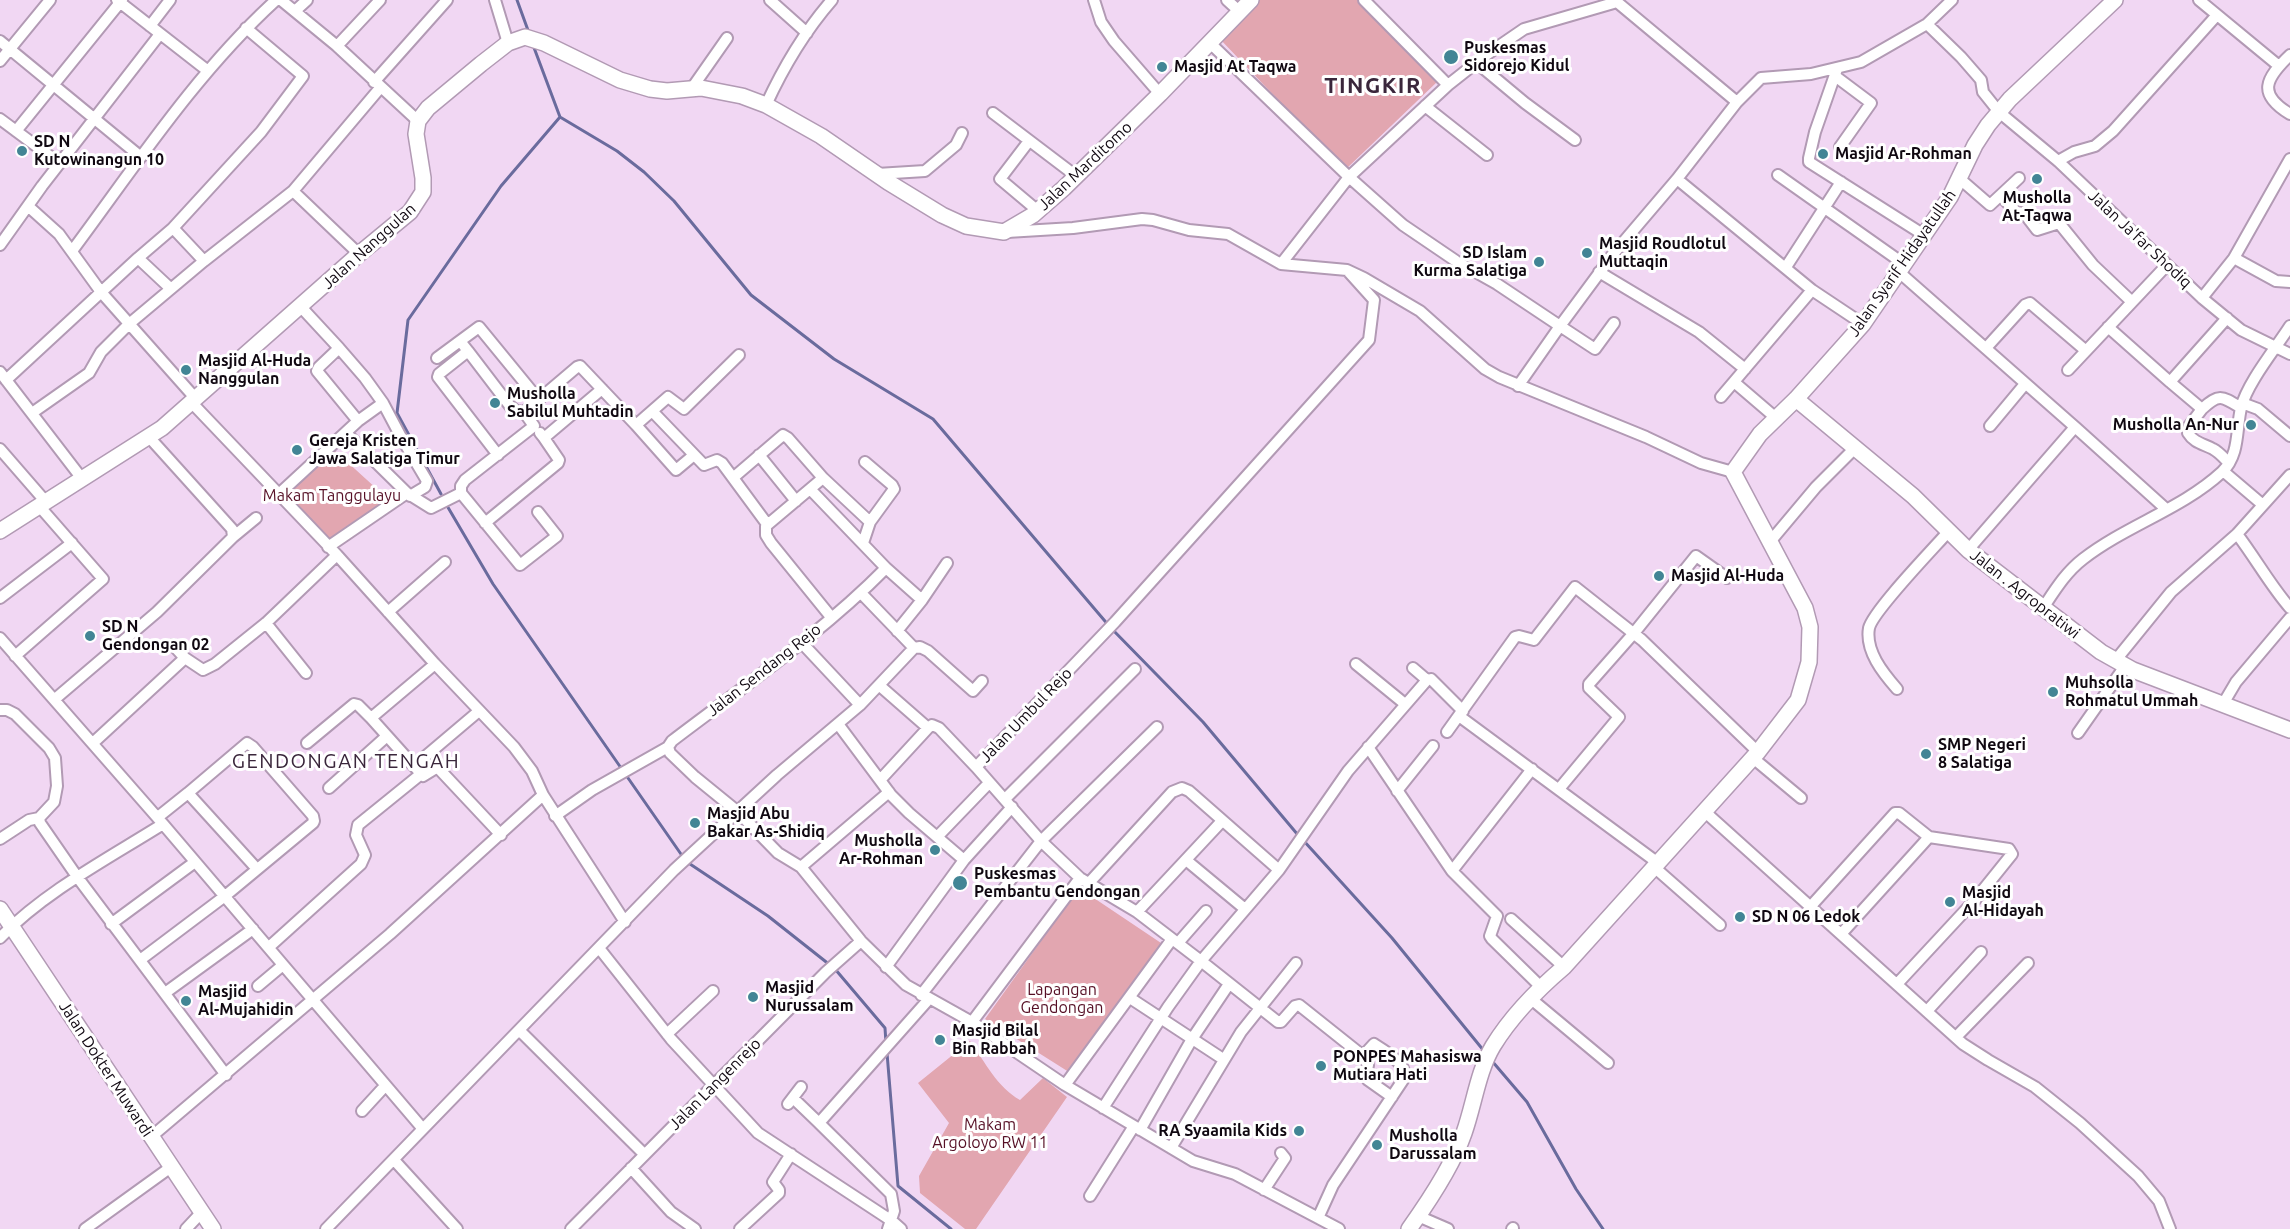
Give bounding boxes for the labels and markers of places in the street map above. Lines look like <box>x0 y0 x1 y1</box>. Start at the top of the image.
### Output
place label: Puskesmas Sidorejo Kidul <box>1464 38 1569 76</box>
marker: Puskesmas Sidorejo Kidul <box>1442 48 1460 66</box>
place label: Masjid At Taqwa <box>1174 57 1296 77</box>
marker: Masjid At Taqwa <box>1155 60 1169 74</box>
place label: SD N Kutowinangun 10 <box>34 132 164 170</box>
marker: SD N Kutowinangun 10 <box>15 144 29 158</box>
place label: Masjid Ar-Rohman <box>1835 144 1972 164</box>
marker: Masjid Ar-Rohman <box>1816 147 1830 161</box>
marker: Musholla At-Taqwa <box>2030 172 2044 186</box>
place label: Musholla At-Taqwa <box>2002 188 2072 226</box>
place label: Masjid Roudlotul Muttaqin <box>1599 234 1726 272</box>
place label: SD Islam Kurma Salatiga <box>1413 243 1527 281</box>
marker: Masjid Roudlotul Muttaqin <box>1580 246 1594 260</box>
marker: SD Islam Kurma Salatiga <box>1532 255 1546 269</box>
place label: Masjid Al-Huda Nanggulan <box>198 351 311 389</box>
marker: Masjid Al-Huda Nanggulan <box>179 363 193 377</box>
place label: Musholla Sabilul Muhtadin <box>507 384 633 422</box>
marker: Musholla Sabilul Muhtadin <box>488 396 502 410</box>
place label: Musholla An-Nur <box>2113 415 2239 435</box>
marker: Musholla An-Nur <box>2244 418 2258 432</box>
place label: Gereja Kristen Jawa Salatiga Timur <box>309 431 460 469</box>
marker: Gereja Kristen Jawa Salatiga Timur <box>290 443 304 457</box>
place label: Masjid Al-Huda <box>1671 566 1784 586</box>
marker: Masjid Al-Huda <box>1652 569 1666 583</box>
place label: SD N Gendongan 02 <box>102 617 210 655</box>
marker: SD N Gendongan 02 <box>83 629 97 643</box>
place label: Muhsolla Rohmatul Ummah <box>2065 673 2198 711</box>
marker: Muhsolla Rohmatul Ummah <box>2046 685 2060 699</box>
place label: SMP Negeri 8 Salatiga <box>1938 735 2026 773</box>
marker: SMP Negeri 8 Salatiga <box>1919 747 1933 761</box>
place label: Masjid Abu Bakar As-Shidiq <box>707 804 825 842</box>
marker: Masjid Abu Bakar As-Shidiq <box>688 816 702 830</box>
place label: Musholla Ar-Rohman <box>839 831 923 869</box>
marker: Musholla Ar-Rohman <box>928 843 942 857</box>
place label: Puskesmas Pembantu Gendongan <box>974 864 1140 902</box>
marker: Puskesmas Pembantu Gendongan <box>951 874 969 892</box>
place label: Masjid Al-Hidayah <box>1962 883 2044 921</box>
marker: Masjid Al-Hidayah <box>1943 895 1957 909</box>
place label: SD N 06 Ledok <box>1752 907 1860 927</box>
marker: SD N 06 Ledok <box>1733 910 1747 924</box>
place label: Masjid Nurussalam <box>765 978 854 1016</box>
place label: Masjid Al-Mujahidin <box>198 982 294 1020</box>
marker: Masjid Nurussalam <box>746 990 760 1004</box>
marker: Masjid Al-Mujahidin <box>179 994 193 1008</box>
place label: Masjid Bilal Bin Rabbah <box>952 1021 1038 1059</box>
marker: Masjid Bilal Bin Rabbah <box>933 1033 947 1047</box>
place label: PONPES Mahasiswa Mutiara Hati <box>1333 1047 1482 1085</box>
marker: PONPES Mahasiswa Mutiara Hati <box>1314 1059 1328 1073</box>
place label: RA Syaamila Kids <box>1158 1121 1287 1141</box>
marker: RA Syaamila Kids <box>1292 1124 1306 1138</box>
place label: Musholla Darussalam <box>1389 1126 1477 1164</box>
marker: Musholla Darussalam <box>1370 1138 1384 1152</box>

